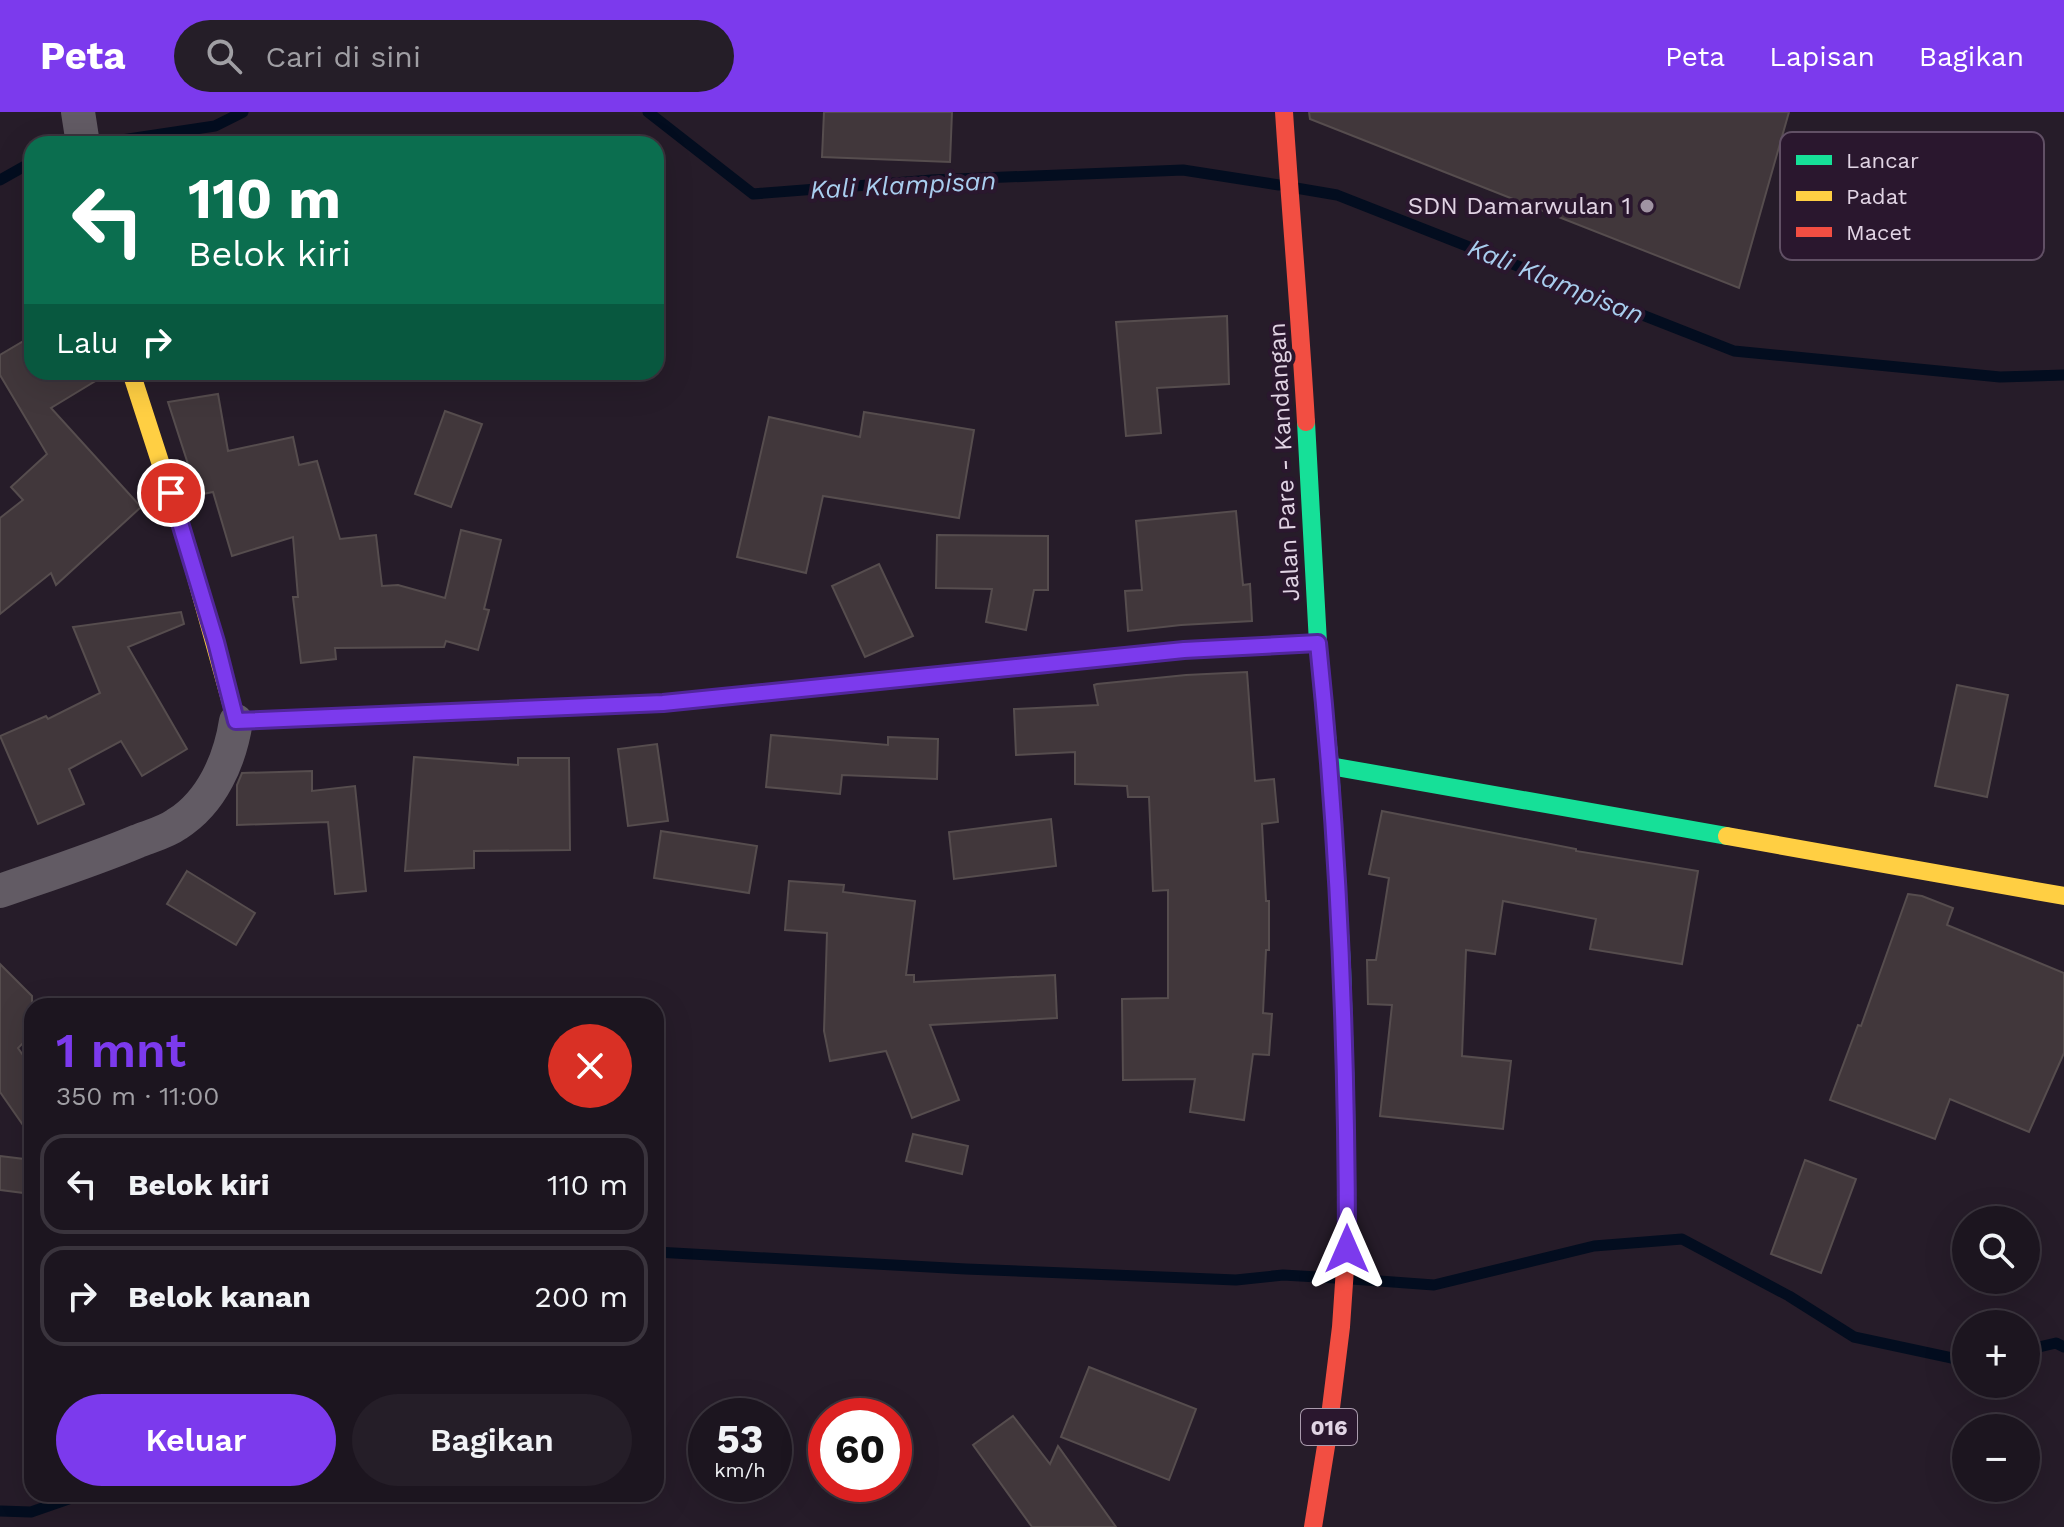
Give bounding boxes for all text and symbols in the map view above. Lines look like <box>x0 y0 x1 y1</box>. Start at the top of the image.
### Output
search box <box>174 20 734 92</box>
text: Peta <box>40 34 126 78</box>
icon: search <box>202 34 246 78</box>
text: Cari di sini <box>266 39 421 74</box>
text: Peta <box>1665 40 1725 73</box>
text: Lapisan <box>1769 40 1875 73</box>
text: Bagikan <box>1919 40 2024 73</box>
legend <box>1780 132 2044 260</box>
text: Lancar <box>1846 148 1919 173</box>
water label: Kali Klampisan <box>809 165 997 205</box>
text: 110 m <box>188 166 341 232</box>
icon: left <box>56 168 160 272</box>
text: Padat <box>1846 184 1907 209</box>
place label: SDN Damarwulan 1 <box>1408 192 1631 220</box>
marker: SDN Damarwulan 1 <box>1638 197 1656 215</box>
text: Macet <box>1846 220 1911 245</box>
water label: Kali Klampisan <box>1464 232 1648 330</box>
text: Belok kiri <box>188 233 351 275</box>
icon: right <box>135 320 179 364</box>
street label: Jalan Pare - Kandangan <box>1263 322 1305 602</box>
text: Lalu <box>56 325 119 360</box>
pin <box>137 459 205 527</box>
icon: arrive <box>149 471 193 515</box>
text: 1 mnt <box>56 1022 186 1079</box>
button: close <box>548 1024 632 1108</box>
text: 350 m · 11:00 <box>56 1081 220 1111</box>
icon: left <box>60 1162 104 1206</box>
text: Belok kiri <box>128 1167 270 1202</box>
text: 110 m <box>547 1167 628 1202</box>
map controls <box>1952 1206 2040 1502</box>
button: search <box>1952 1206 2040 1294</box>
position arrow <box>1305 1207 1389 1291</box>
icon: right <box>60 1274 104 1318</box>
text: Belok kanan <box>128 1279 311 1314</box>
text: 200 m <box>534 1279 628 1314</box>
button: + <box>1952 1310 2040 1398</box>
button: Keluar <box>56 1394 336 1486</box>
button: Bagikan <box>352 1394 632 1486</box>
speed limit sign: 60 <box>808 1398 912 1502</box>
road number: 016 <box>1301 1409 1357 1445</box>
button: − <box>1952 1414 2040 1502</box>
text: 53 <box>716 1416 764 1463</box>
text: km/h <box>714 1458 766 1482</box>

